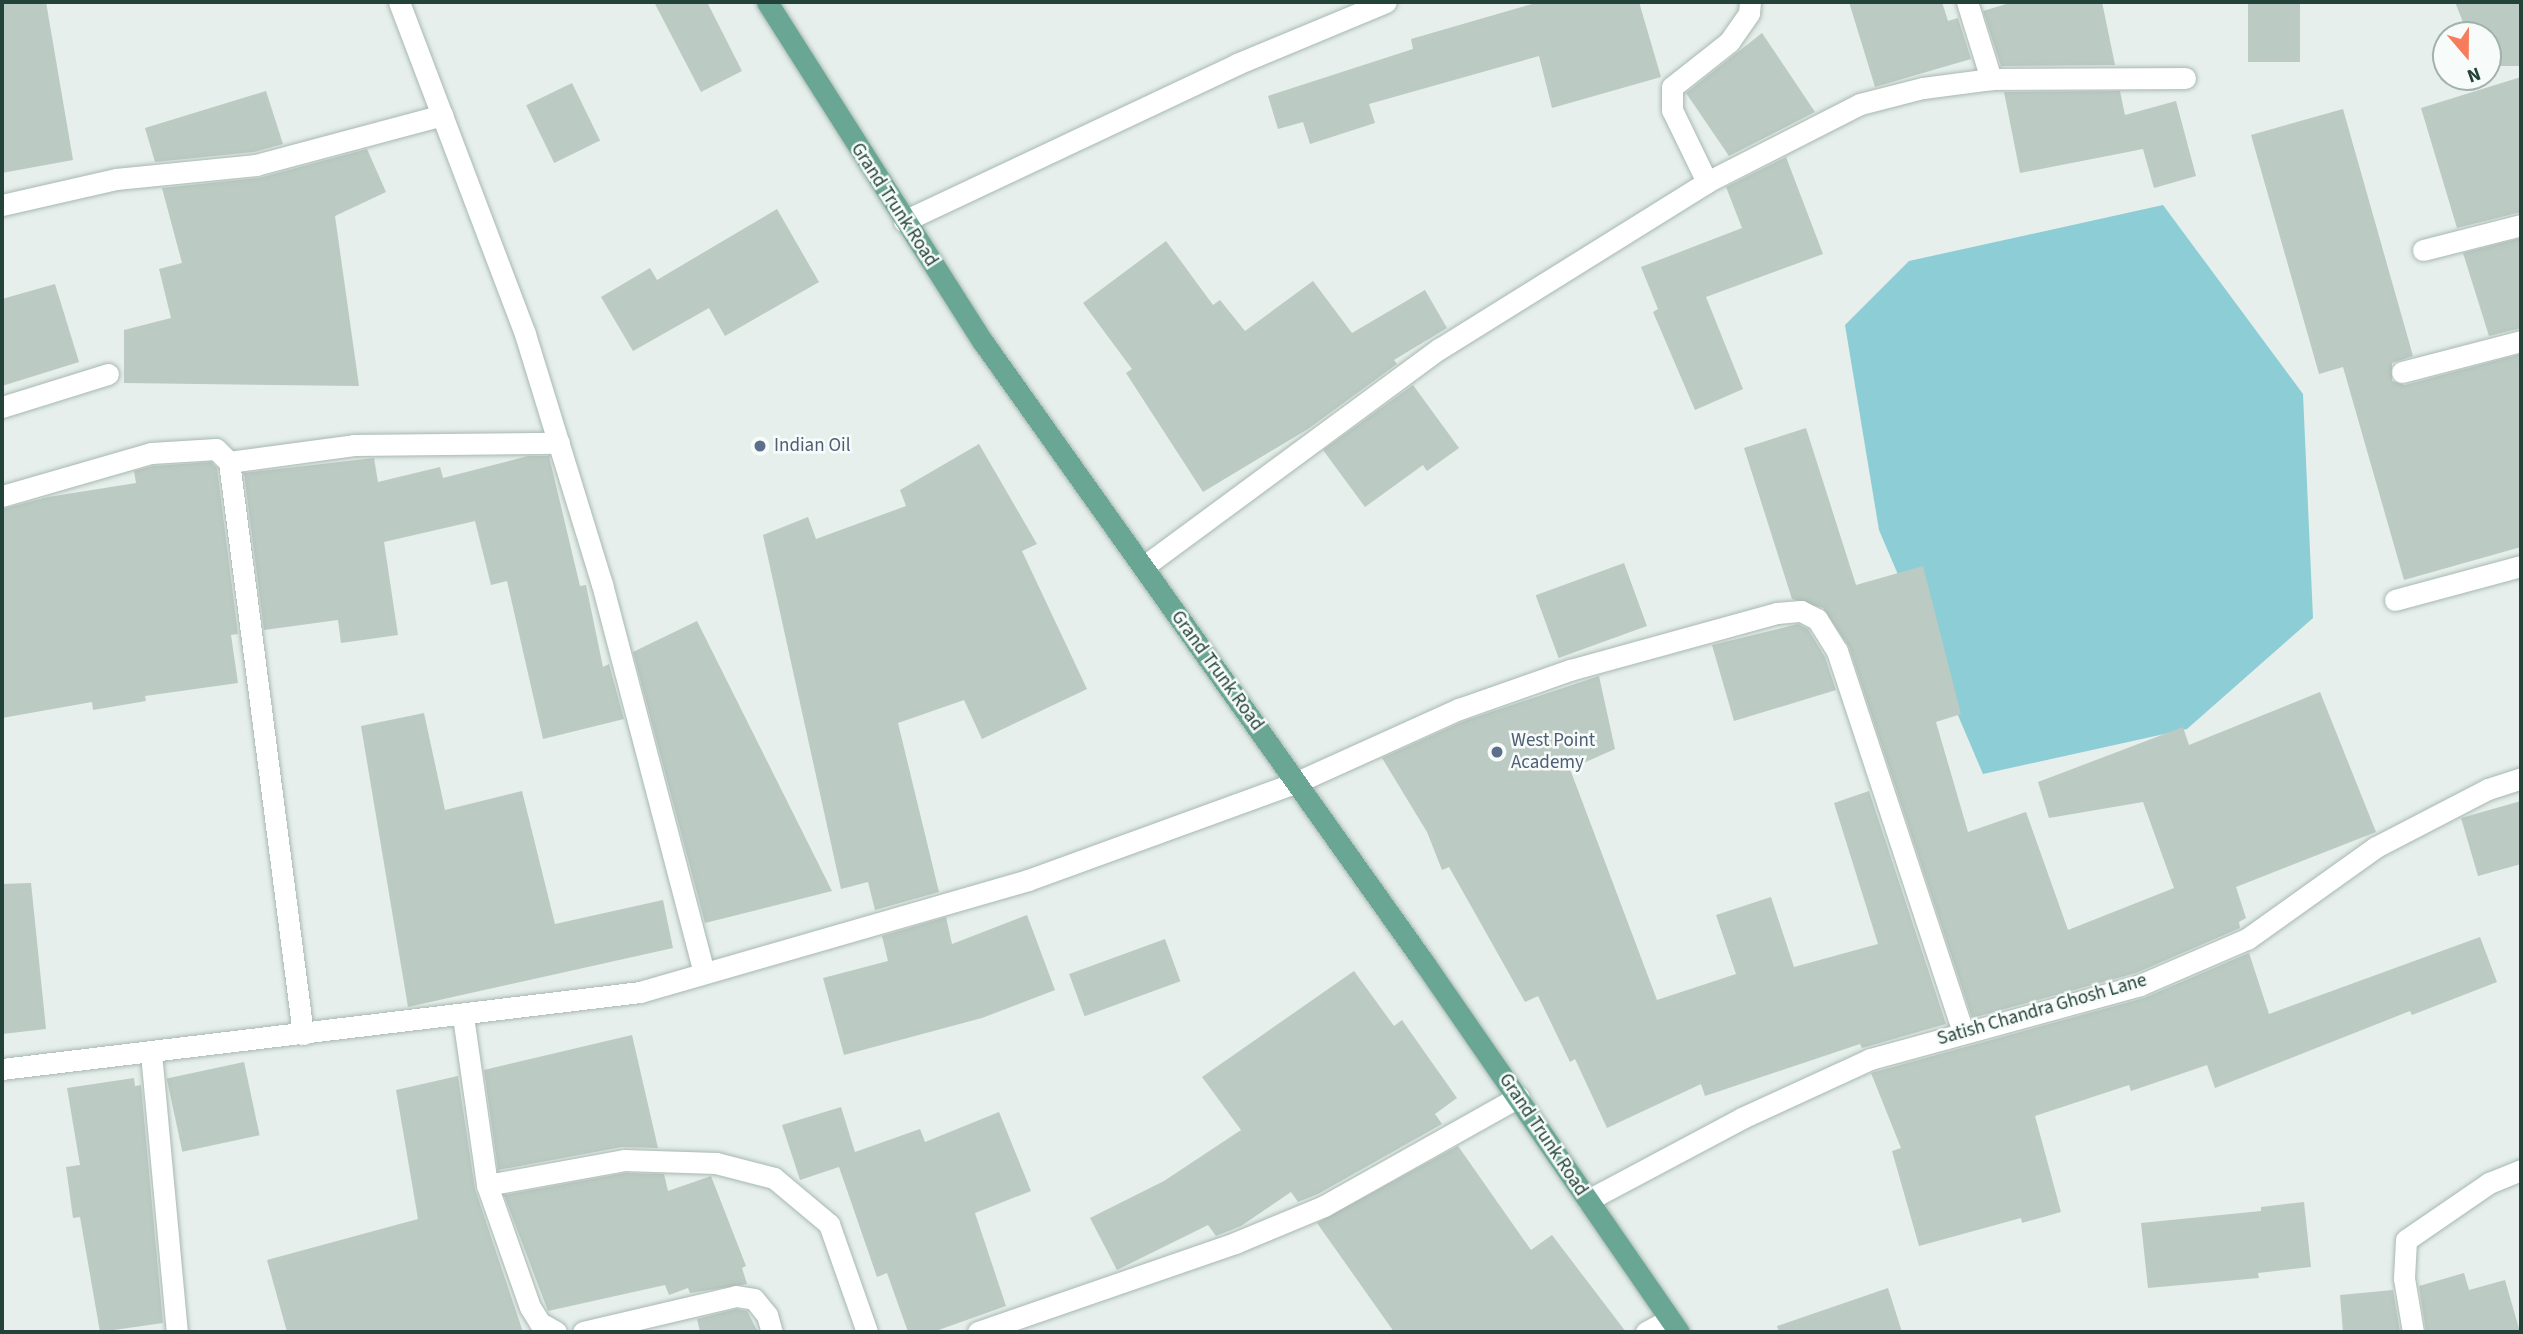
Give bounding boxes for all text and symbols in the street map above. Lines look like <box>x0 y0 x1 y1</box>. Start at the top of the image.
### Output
north arrow <box>2432 21 2502 91</box>
text: N <box>2463 59 2484 89</box>
street label: Grand Trunk Road <box>846 139 942 271</box>
place label: Indian Oil <box>774 435 851 457</box>
marker: Indian Oil <box>752 438 768 454</box>
street label: Grand Trunk Road <box>1166 607 1268 735</box>
place label: West Point Academy <box>1511 730 1595 774</box>
marker: West Point Academy <box>1489 744 1505 760</box>
street label: Satish Chandra Ghosh Lane <box>1935 969 2149 1051</box>
street label: Grand Trunk Road <box>1494 1069 1592 1201</box>

